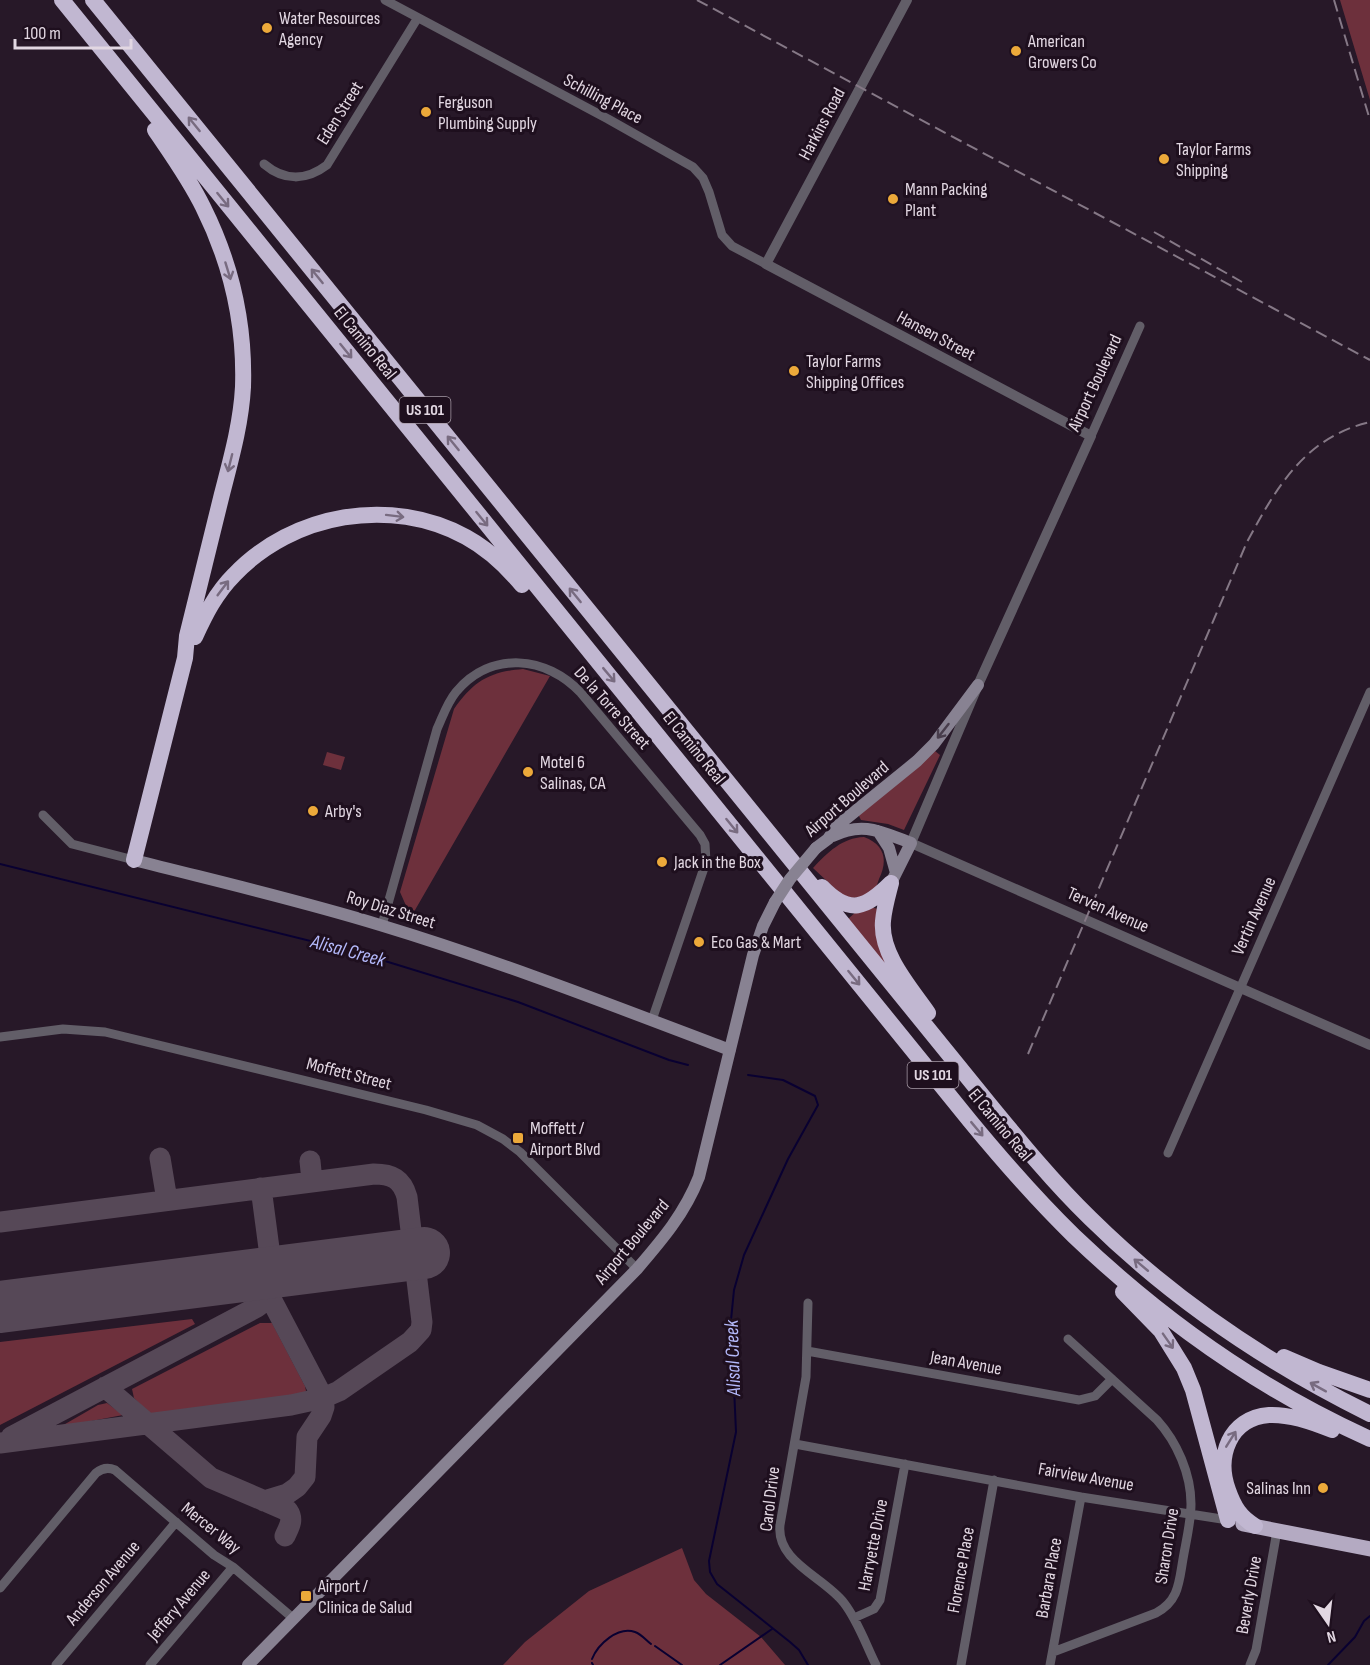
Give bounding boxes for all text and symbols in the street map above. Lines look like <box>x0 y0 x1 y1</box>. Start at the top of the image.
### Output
place label: Water Resources Agency <box>278 8 380 50</box>
scale bar <box>15 12 130 50</box>
marker: Water Resources Agency <box>260 21 274 35</box>
text: 100 m <box>24 23 61 44</box>
place label: American Growers Co <box>1027 31 1097 73</box>
marker: American Growers Co <box>1009 44 1023 58</box>
street label: Schilling Place <box>560 69 646 129</box>
street label: Eden Street <box>312 77 368 149</box>
street label: Harkins Road <box>794 84 850 164</box>
place label: Ferguson Plumbing Supply <box>438 92 537 134</box>
marker: Ferguson Plumbing Supply <box>419 105 433 119</box>
one-way arrow <box>187 116 200 132</box>
place label: Taylor Farms Shipping <box>1176 139 1251 181</box>
marker: Taylor Farms Shipping <box>1157 152 1171 166</box>
place label: Mann Packing Plant <box>905 179 988 221</box>
one-way arrow <box>217 191 230 207</box>
marker: Mann Packing Plant <box>886 192 900 206</box>
one-way arrow <box>223 261 234 280</box>
one-way arrow <box>310 268 323 284</box>
street label: El Camino Real <box>329 302 401 384</box>
street label: Hansen Street <box>893 307 979 366</box>
street label: Airport Boulevard <box>1063 331 1127 436</box>
one-way arrow <box>339 343 353 358</box>
place label: Taylor Farms Shipping Offices <box>806 351 904 393</box>
marker: Taylor Farms Shipping Offices <box>787 364 801 378</box>
road number: US 101 <box>400 397 450 423</box>
one-way arrow <box>446 436 459 452</box>
one-way arrow <box>223 453 235 472</box>
one-way arrow <box>384 511 404 522</box>
one-way arrow <box>475 511 488 527</box>
one-way arrow <box>216 581 229 597</box>
one-way arrow <box>569 587 582 603</box>
street label: De la Torre Street <box>569 662 655 754</box>
one-way arrow <box>602 667 616 682</box>
street label: El Camino Real <box>658 707 730 789</box>
one-way arrow <box>937 723 950 739</box>
place label: Motel 6 Salinas, CA <box>540 752 606 794</box>
street label: Airport Boulevard <box>800 757 893 842</box>
marker: Motel 6 Salinas, CA <box>521 765 535 779</box>
place label: Arby's <box>324 801 362 822</box>
marker: Arby's <box>306 804 320 818</box>
one-way arrow <box>725 818 738 834</box>
place label: Jack in the Box <box>673 852 761 873</box>
marker: Jack in the Box <box>655 855 669 869</box>
street label: Vertin Avenue <box>1227 874 1281 958</box>
street label: Terven Avenue <box>1064 883 1152 937</box>
street label: Roy Diaz Street <box>344 887 438 934</box>
water label: Alisal Creek <box>307 929 388 973</box>
place label: Eco Gas & Mart <box>711 932 802 953</box>
marker: Eco Gas & Mart <box>692 935 706 949</box>
one-way arrow <box>848 969 861 985</box>
street label: Moffett Street <box>304 1053 394 1095</box>
road number: US 101 <box>908 1062 958 1088</box>
street label: El Camino Real <box>964 1085 1036 1165</box>
place label: Moffett / Airport Blvd <box>529 1118 601 1160</box>
one-way arrow <box>971 1121 984 1137</box>
marker: Moffett / Airport Blvd <box>511 1131 525 1145</box>
street label: Airport Boulevard <box>590 1195 674 1289</box>
one-way arrow <box>1133 1258 1149 1271</box>
water label: Alisal Creek <box>720 1319 746 1397</box>
one-way arrow <box>1162 1333 1174 1349</box>
street label: Jean Avenue <box>928 1346 1003 1380</box>
one-way arrow <box>1310 1381 1327 1393</box>
one-way arrow <box>1226 1431 1238 1448</box>
street label: Fairview Avenue <box>1037 1458 1135 1496</box>
street label: Carol Drive <box>756 1465 784 1533</box>
place label: Salinas Inn <box>1246 1478 1311 1499</box>
marker: Salinas Inn <box>1316 1481 1330 1495</box>
street label: Harryette Drive <box>854 1497 892 1593</box>
street label: Mercer Way <box>177 1498 245 1558</box>
street label: Sharon Drive <box>1151 1506 1183 1586</box>
street label: Florence Place <box>943 1525 979 1615</box>
street label: Anderson Avenue <box>61 1536 144 1630</box>
street label: Barbara Place <box>1032 1536 1066 1620</box>
street label: Beverly Drive <box>1232 1554 1266 1636</box>
street label: Jeffery Avenue <box>142 1565 215 1646</box>
place label: Airport / Clinica de Salud <box>317 1576 412 1618</box>
marker: Airport / Clinica de Salud <box>299 1589 313 1603</box>
north arrow <box>1298 1593 1358 1653</box>
text: N <box>1325 1626 1338 1646</box>

